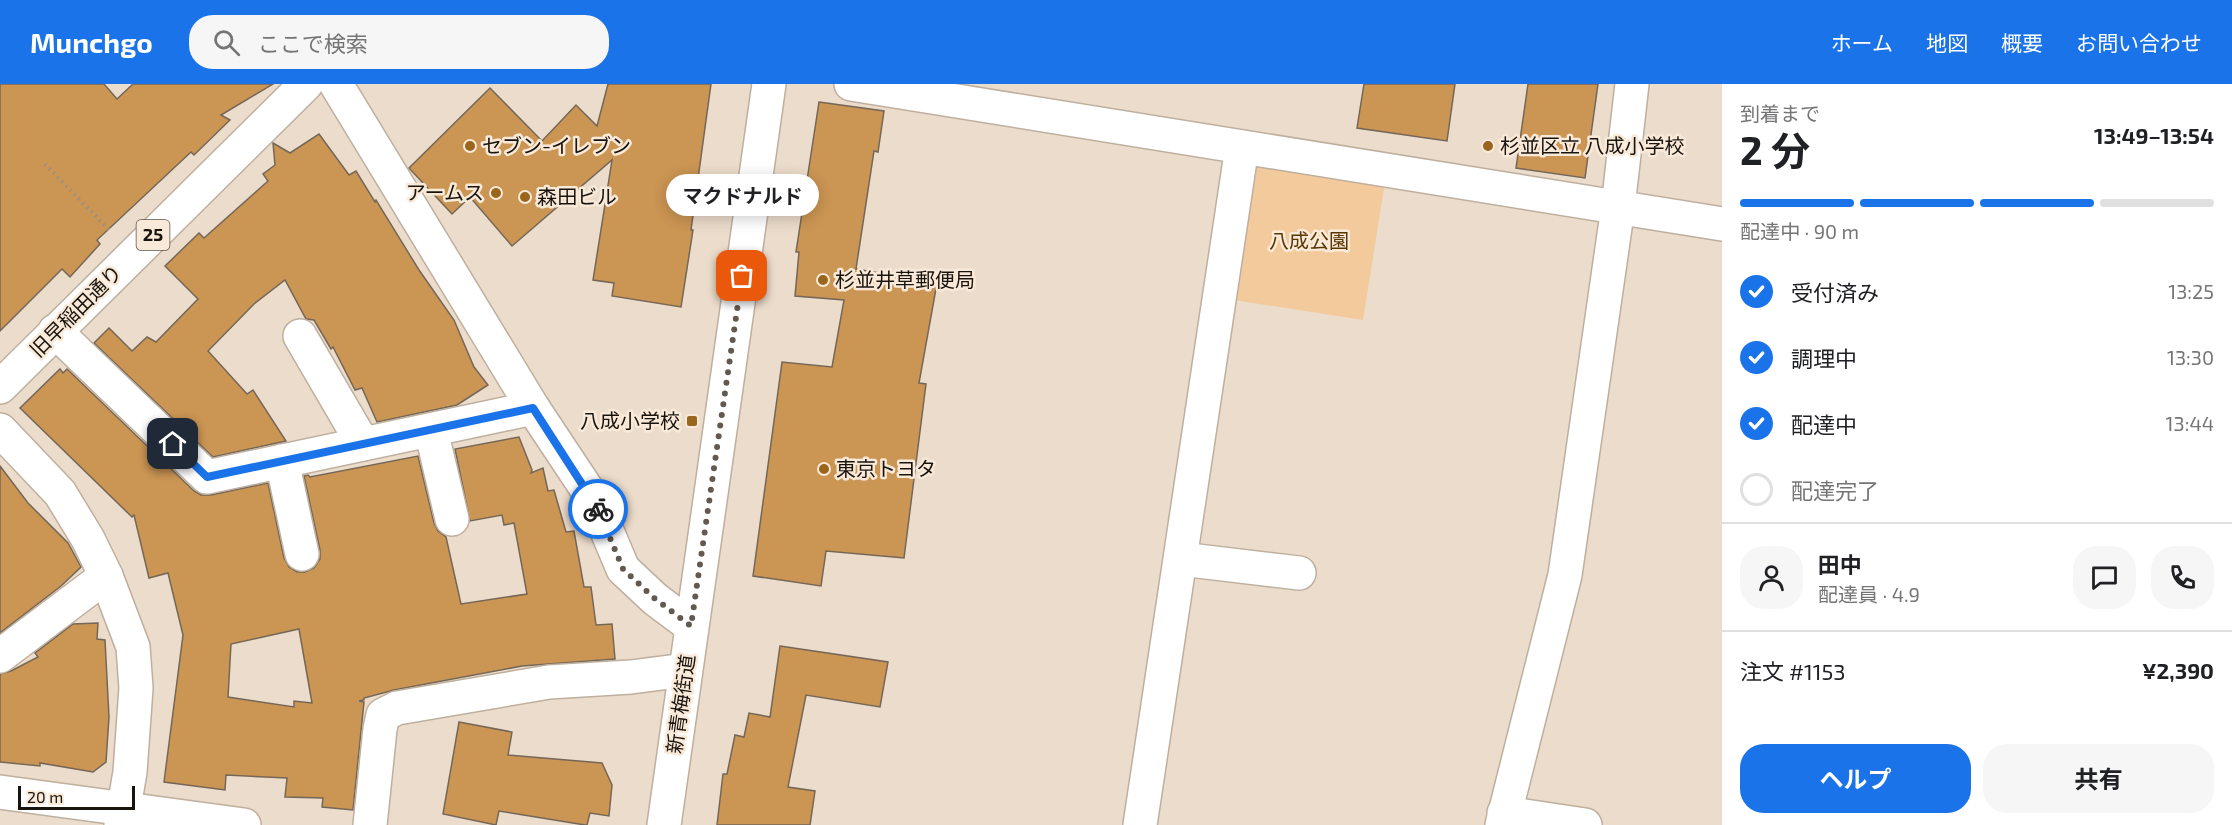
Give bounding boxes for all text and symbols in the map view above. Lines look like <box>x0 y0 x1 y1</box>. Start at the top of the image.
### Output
search box <box>189 15 609 69</box>
text: Munchgo <box>30 25 153 59</box>
icon: search <box>210 26 243 59</box>
text: ここで検索 <box>258 30 368 56</box>
text: ホーム <box>1831 30 1893 55</box>
text: 地図 <box>1926 30 1968 55</box>
text: 概要 <box>2001 30 2043 55</box>
text: お問い合わせ <box>2076 30 2202 55</box>
text: 到着まで <box>1740 101 1820 125</box>
text: 13:49–13:54 <box>2094 122 2214 148</box>
text: 2 分 <box>1740 126 1810 173</box>
place label: セブン-イレブン <box>482 133 631 157</box>
place label: 杉並区立 八成小学校 <box>1500 133 1684 157</box>
marker: セブン-イレブン <box>463 139 477 153</box>
marker: 杉並区立 八成小学校 <box>1481 139 1495 153</box>
callout: マクドナルド <box>666 174 819 216</box>
place label: アームス <box>406 180 484 204</box>
text: マクドナルド <box>683 183 803 207</box>
place label: 森田ビル <box>537 184 617 208</box>
marker: アームス <box>489 186 503 200</box>
marker: 森田ビル <box>518 190 532 204</box>
text: 配達中 · 90 m <box>1740 219 1859 243</box>
road number: 25 <box>136 220 170 250</box>
park label: 八成公園 <box>1269 228 1349 252</box>
pin <box>716 250 767 301</box>
street label: 旧早稲田通り <box>24 259 126 361</box>
icon: bag <box>725 259 758 292</box>
place label: 杉並井草郵便局 <box>835 267 975 291</box>
marker: 杉並井草郵便局 <box>816 273 830 287</box>
icon: check <box>1740 275 1773 308</box>
text: 受付済み <box>1791 279 1879 305</box>
text: 13:25 <box>2168 279 2214 303</box>
icon: check <box>1740 341 1773 374</box>
text: 調理中 <box>1791 345 1857 371</box>
text: 13:30 <box>2167 345 2214 369</box>
icon: check <box>1740 407 1773 440</box>
place label: 八成小学校 <box>580 408 680 432</box>
text: 配達中 <box>1791 411 1857 437</box>
text: 13:44 <box>2166 411 2214 435</box>
marker: 八成小学校 <box>685 414 699 428</box>
pin <box>147 418 198 469</box>
icon: home <box>156 427 189 460</box>
place label: 東京トヨタ <box>836 456 936 480</box>
marker: 東京トヨタ <box>817 462 831 476</box>
text: 配達完了 <box>1791 477 1879 503</box>
courier <box>568 479 628 539</box>
icon: bike <box>582 493 615 526</box>
button: person <box>1740 546 1803 609</box>
button: chat <box>2073 546 2136 609</box>
button: phone <box>2151 546 2214 609</box>
text: 田中 <box>1818 551 1862 577</box>
text: 配達員 · 4.9 <box>1818 582 1920 606</box>
street label: 新青梅街道 <box>661 653 699 755</box>
text: ¥2,390 <box>2142 657 2214 683</box>
text: 注文 #1153 <box>1740 658 1846 684</box>
button: ヘルプ <box>1740 744 1971 813</box>
button: 共有 <box>1983 744 2214 813</box>
scale bar <box>18 783 135 810</box>
text: 20 m <box>27 787 63 806</box>

